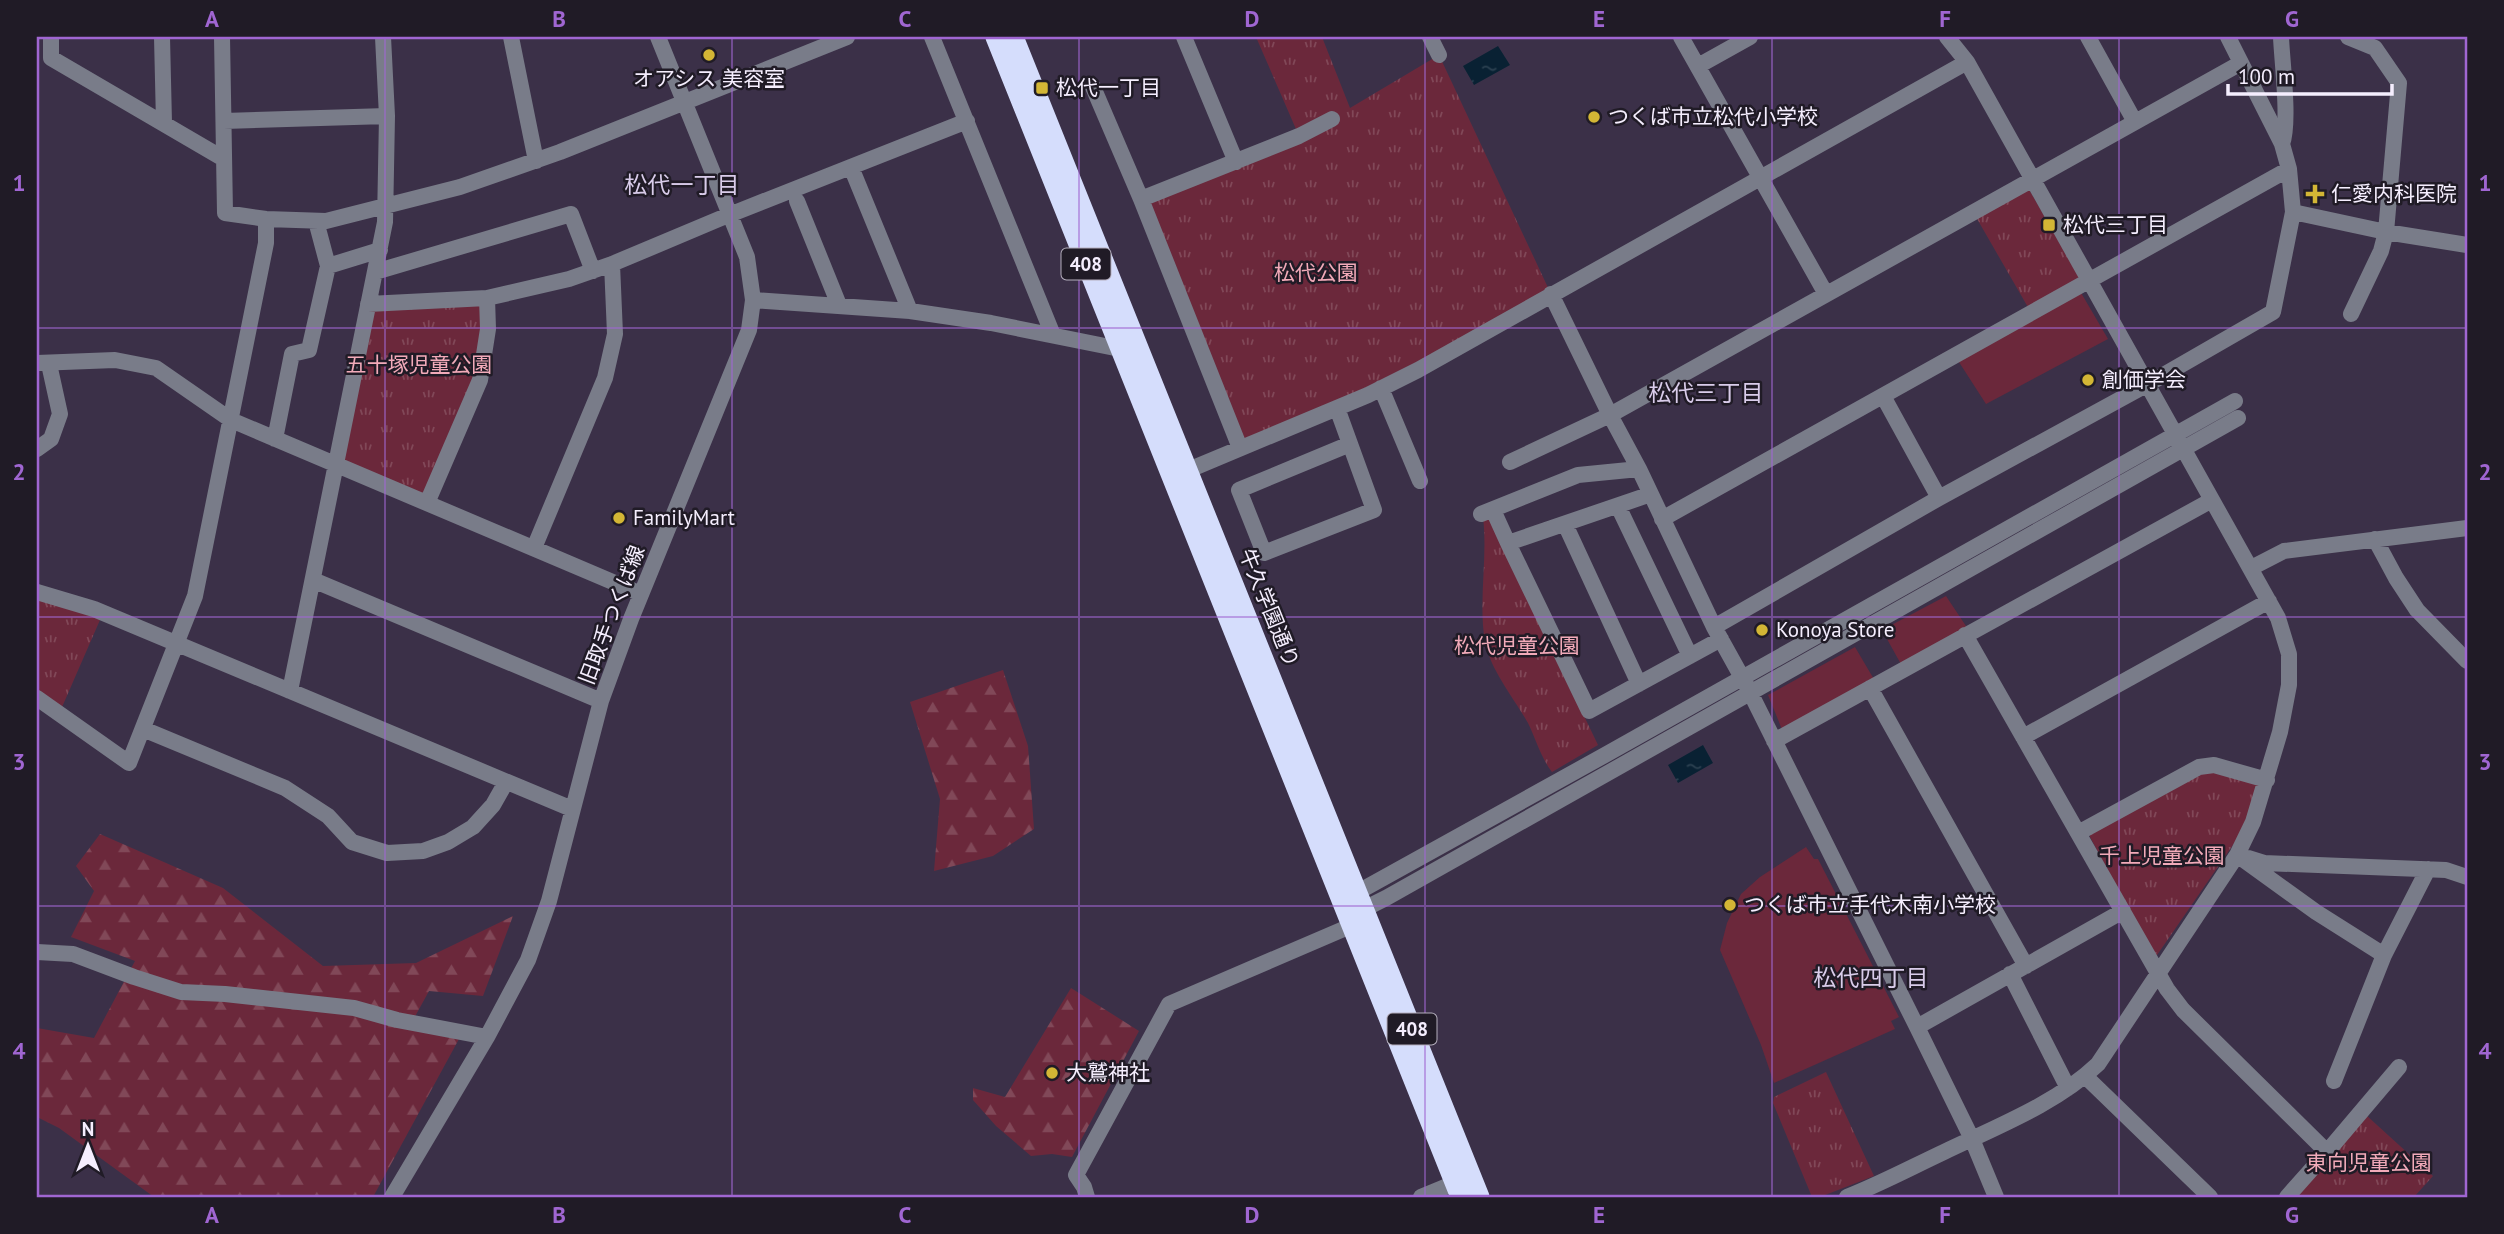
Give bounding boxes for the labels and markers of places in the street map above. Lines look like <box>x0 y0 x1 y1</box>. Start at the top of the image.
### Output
marker: オアシス 美容室 <box>701 47 717 63</box>
place label: オアシス 美容室 <box>633 65 785 92</box>
place label: 松代一丁目 <box>1056 74 1161 101</box>
marker: 松代一丁目 <box>1034 80 1050 96</box>
place label: つくば市立松代小学校 <box>1608 103 1818 130</box>
marker: つくば市立松代小学校 <box>1586 109 1602 125</box>
place label: 仁愛内科医院 <box>2331 180 2457 207</box>
marker: 仁愛内科医院 <box>2305 184 2325 204</box>
place label: 松代三丁目 <box>2063 211 2168 238</box>
marker: 松代三丁目 <box>2041 217 2057 233</box>
place label: 創価学会 <box>2102 366 2186 393</box>
marker: 創価学会 <box>2080 372 2096 388</box>
place label: FamilyMart <box>633 504 735 531</box>
marker: FamilyMart <box>611 510 627 526</box>
place label: Konoya Store <box>1776 616 1894 643</box>
marker: Konoya Store <box>1754 622 1770 638</box>
place label: つくば市立手代木南小学校 <box>1744 891 1996 918</box>
marker: つくば市立手代木南小学校 <box>1722 897 1738 913</box>
place label: 大鷲神社 <box>1066 1059 1150 1086</box>
marker: 大鷲神社 <box>1044 1065 1060 1081</box>

